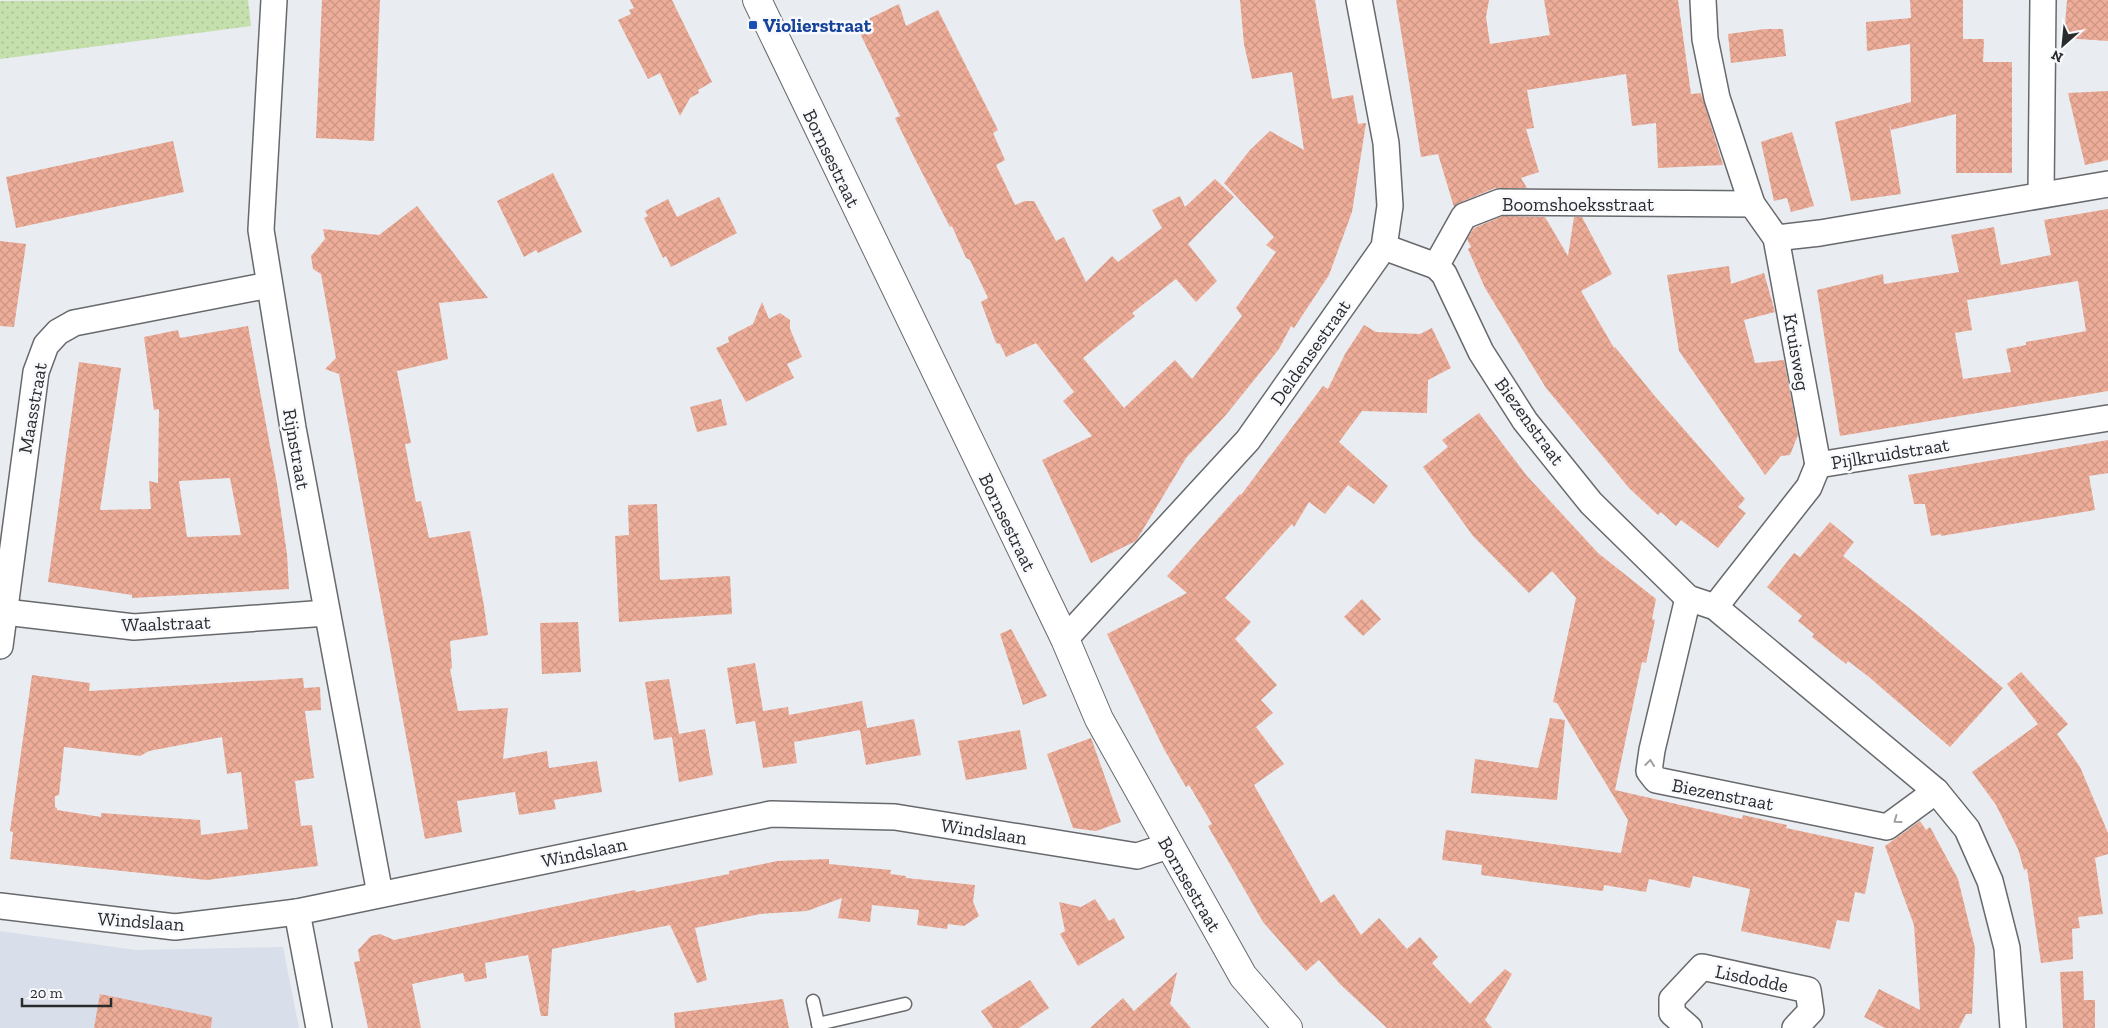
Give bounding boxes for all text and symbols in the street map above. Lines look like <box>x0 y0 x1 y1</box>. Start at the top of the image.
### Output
place label: Violierstraat <box>763 14 872 37</box>
marker: Violierstraat <box>747 19 759 31</box>
north arrow <box>2038 20 2088 70</box>
text: N <box>2048 46 2066 66</box>
street label: Bornsestraat <box>798 105 865 211</box>
street label: Boomshoeksstraat <box>1502 193 1654 216</box>
street label: Deldensestraat <box>1266 295 1355 410</box>
street label: Kruisweg <box>1778 312 1815 393</box>
street label: Maasstraat <box>13 361 52 455</box>
street label: Biezenstraat <box>1490 373 1569 470</box>
street label: Rijnstraat <box>278 407 315 491</box>
street label: Pijlkruidstraat <box>1829 433 1951 474</box>
street label: Bornsestraat <box>974 469 1041 575</box>
street label: Waalstraat <box>121 610 211 637</box>
one-way arrow <box>1644 759 1655 767</box>
street label: Biezenstraat <box>1670 773 1776 816</box>
street label: Windslaan <box>939 813 1029 850</box>
one-way arrow <box>1893 814 1903 823</box>
street label: Windslaan <box>539 832 629 873</box>
street label: Bornsestraat <box>1153 833 1226 936</box>
street label: Windslaan <box>97 907 185 936</box>
street label: Lisdodde <box>1713 960 1791 997</box>
scale bar <box>22 976 111 1008</box>
text: 20 m <box>30 984 63 1002</box>

